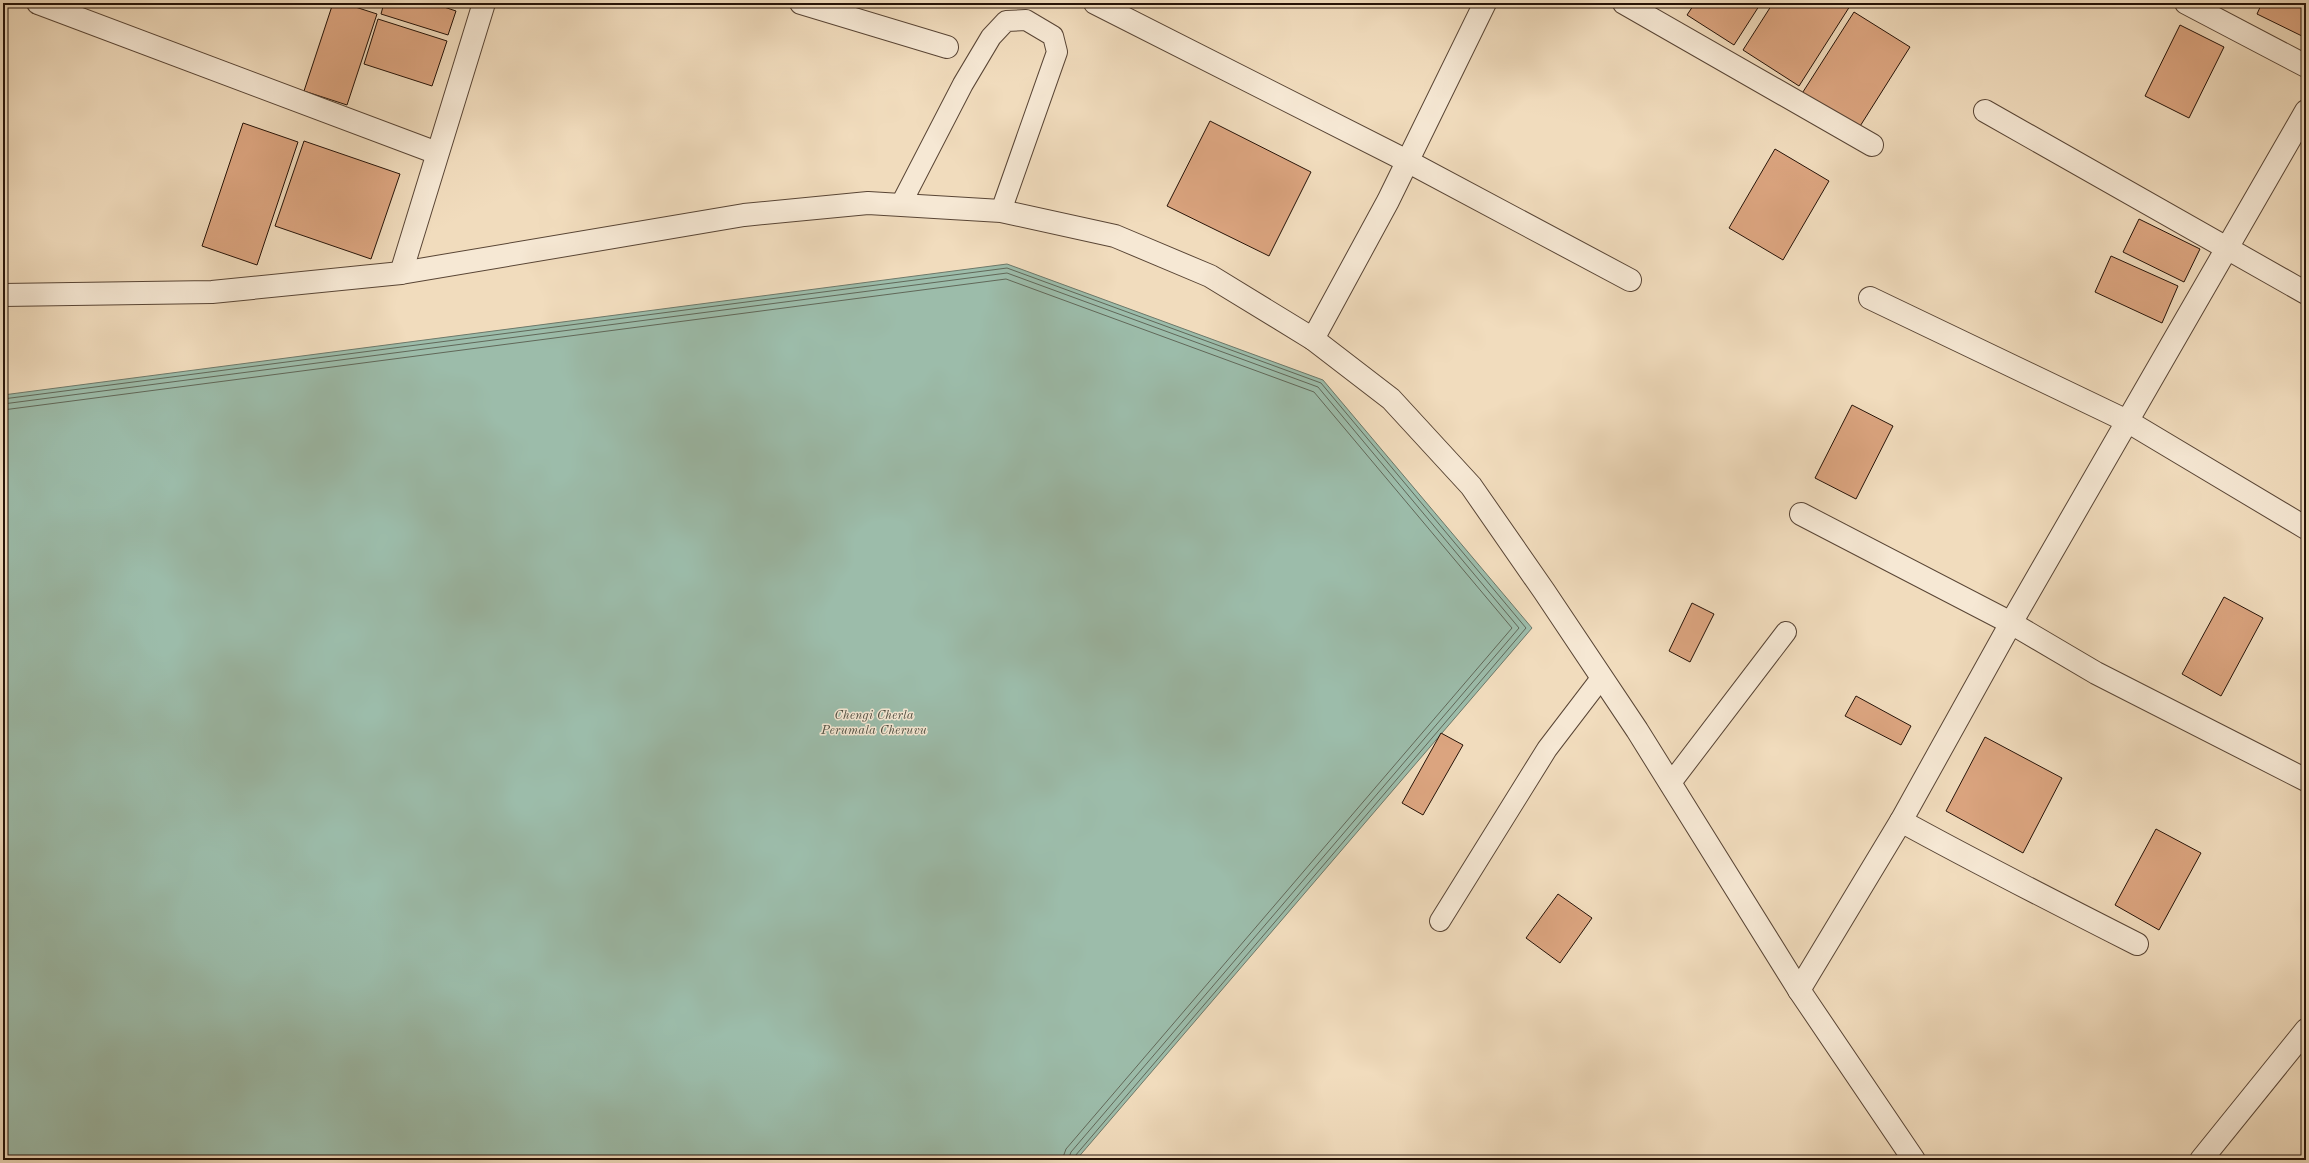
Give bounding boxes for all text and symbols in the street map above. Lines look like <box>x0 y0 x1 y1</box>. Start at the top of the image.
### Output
water label: Chengi Cherla Perumala Cheruvu <box>820 709 928 737</box>

